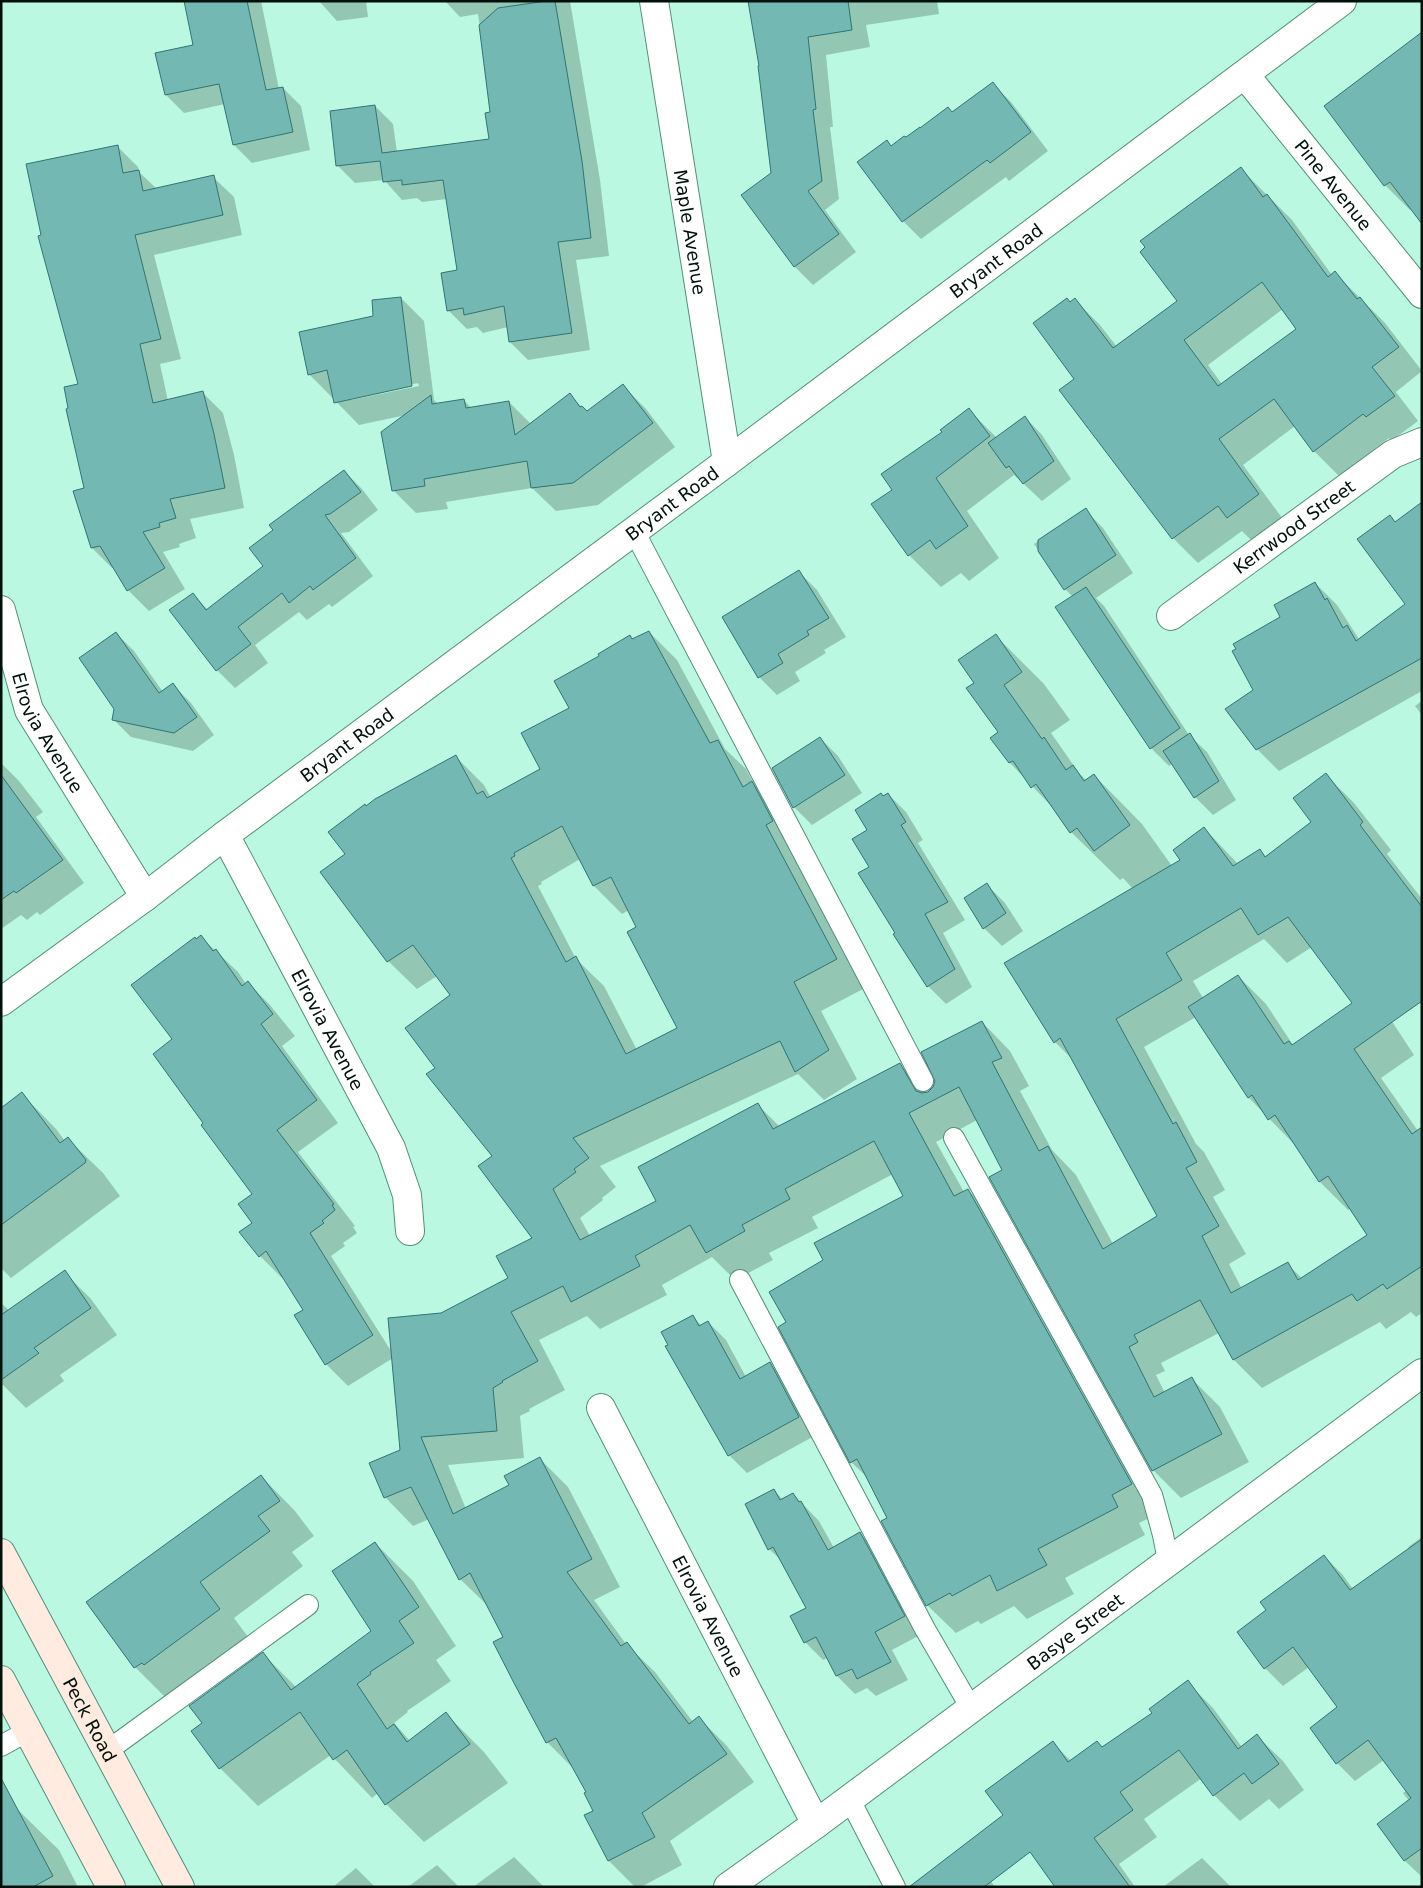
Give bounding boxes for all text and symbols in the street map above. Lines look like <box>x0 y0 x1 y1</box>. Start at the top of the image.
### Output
street label: Pine Avenue <box>1291 135 1377 234</box>
street label: Maple Avenue <box>670 168 711 296</box>
street label: Bryant Road <box>945 219 1047 302</box>
street label: Bryant Road <box>621 462 723 545</box>
street label: Kerrwood Street <box>1229 475 1359 578</box>
street label: Elrovia Avenue <box>8 670 88 796</box>
street label: Bryant Road <box>296 703 397 786</box>
street label: Elrovia Avenue <box>287 965 369 1093</box>
street label: Elrovia Avenue <box>668 1552 748 1680</box>
street label: Basye Street <box>1023 1589 1127 1674</box>
street label: Peck Road <box>59 1674 121 1765</box>

